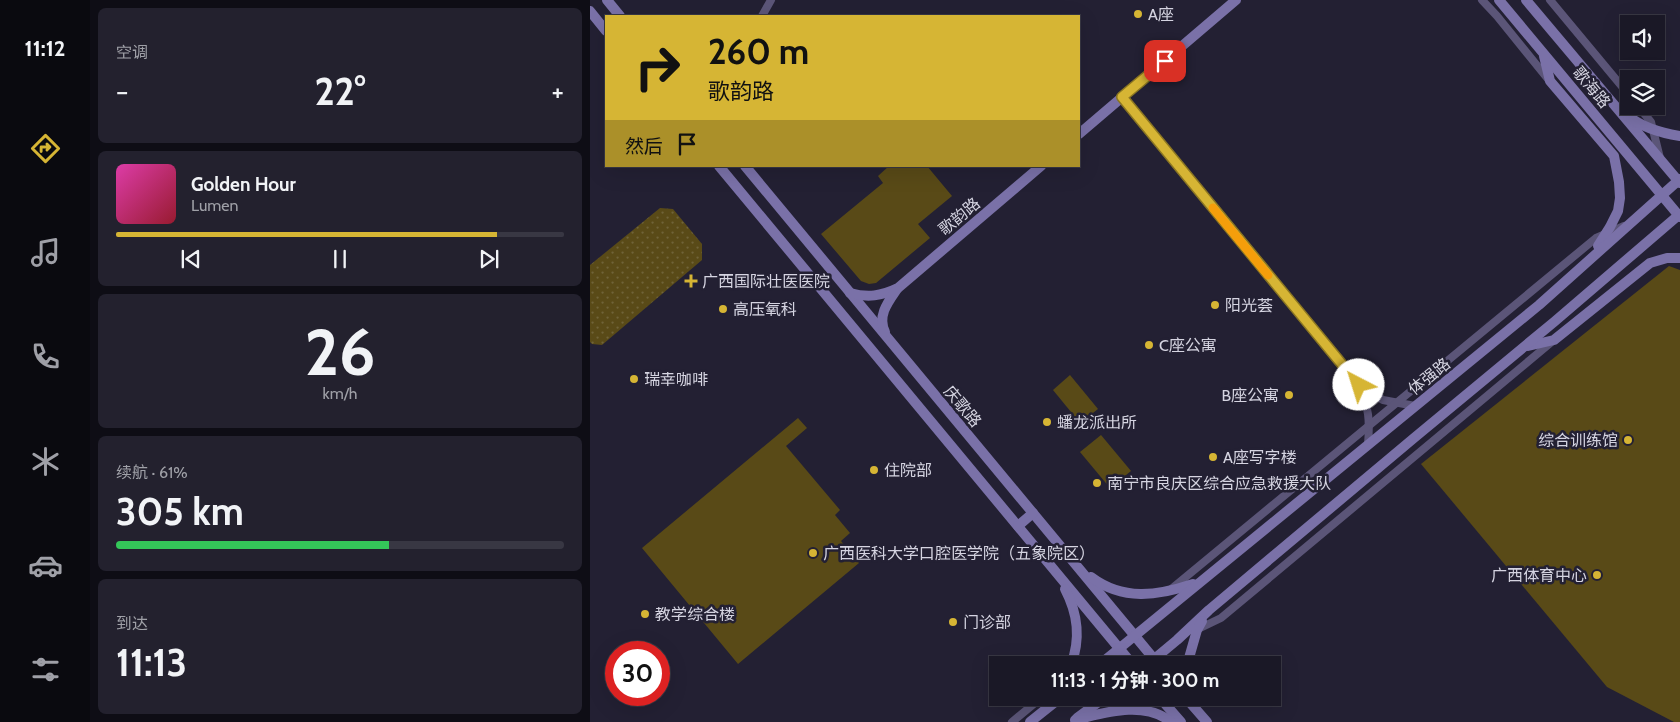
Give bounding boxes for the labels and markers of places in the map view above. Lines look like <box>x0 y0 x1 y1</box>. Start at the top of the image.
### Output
place label: A座 <box>1148 5 1174 24</box>
marker: A座 <box>1132 8 1144 20</box>
pin <box>1144 40 1186 82</box>
place label: 广西国际壮医医院 <box>702 272 830 291</box>
marker: 广西国际壮医医院 <box>684 274 698 288</box>
place label: 阳光荟 <box>1225 296 1273 315</box>
marker: 阳光荟 <box>1209 299 1221 311</box>
place label: 高压氧科 <box>733 300 797 319</box>
marker: 高压氧科 <box>717 303 729 315</box>
place label: C座公寓 <box>1159 336 1217 355</box>
marker: C座公寓 <box>1143 339 1155 351</box>
place label: 瑞幸咖啡 <box>644 370 708 389</box>
marker: 瑞幸咖啡 <box>628 373 640 385</box>
place label: B座公寓 <box>1221 386 1279 405</box>
marker: B座公寓 <box>1283 389 1295 401</box>
place label: 蟠龙派出所 <box>1057 413 1137 432</box>
marker: 蟠龙派出所 <box>1041 416 1053 428</box>
place label: 综合训练馆 <box>1538 431 1618 450</box>
marker: 综合训练馆 <box>1622 434 1634 446</box>
place label: A座写字楼 <box>1223 448 1297 467</box>
marker: A座写字楼 <box>1207 451 1219 463</box>
place label: 住院部 <box>884 461 932 480</box>
marker: 住院部 <box>868 464 880 476</box>
place label: 南宁市良庆区综合应急救援大队 <box>1107 474 1331 493</box>
marker: 南宁市良庆区综合应急救援大队 <box>1091 477 1103 489</box>
place label: 广西医科大学口腔医学院（五象院区） <box>823 544 1095 563</box>
marker: 广西医科大学口腔医学院（五象院区） <box>807 547 819 559</box>
place label: 广西体育中心 <box>1491 566 1587 585</box>
marker: 广西体育中心 <box>1591 569 1603 581</box>
place label: 教学综合楼 <box>655 605 735 624</box>
marker: 教学综合楼 <box>639 608 651 620</box>
place label: 门诊部 <box>963 613 1011 632</box>
marker: 门诊部 <box>947 616 959 628</box>

